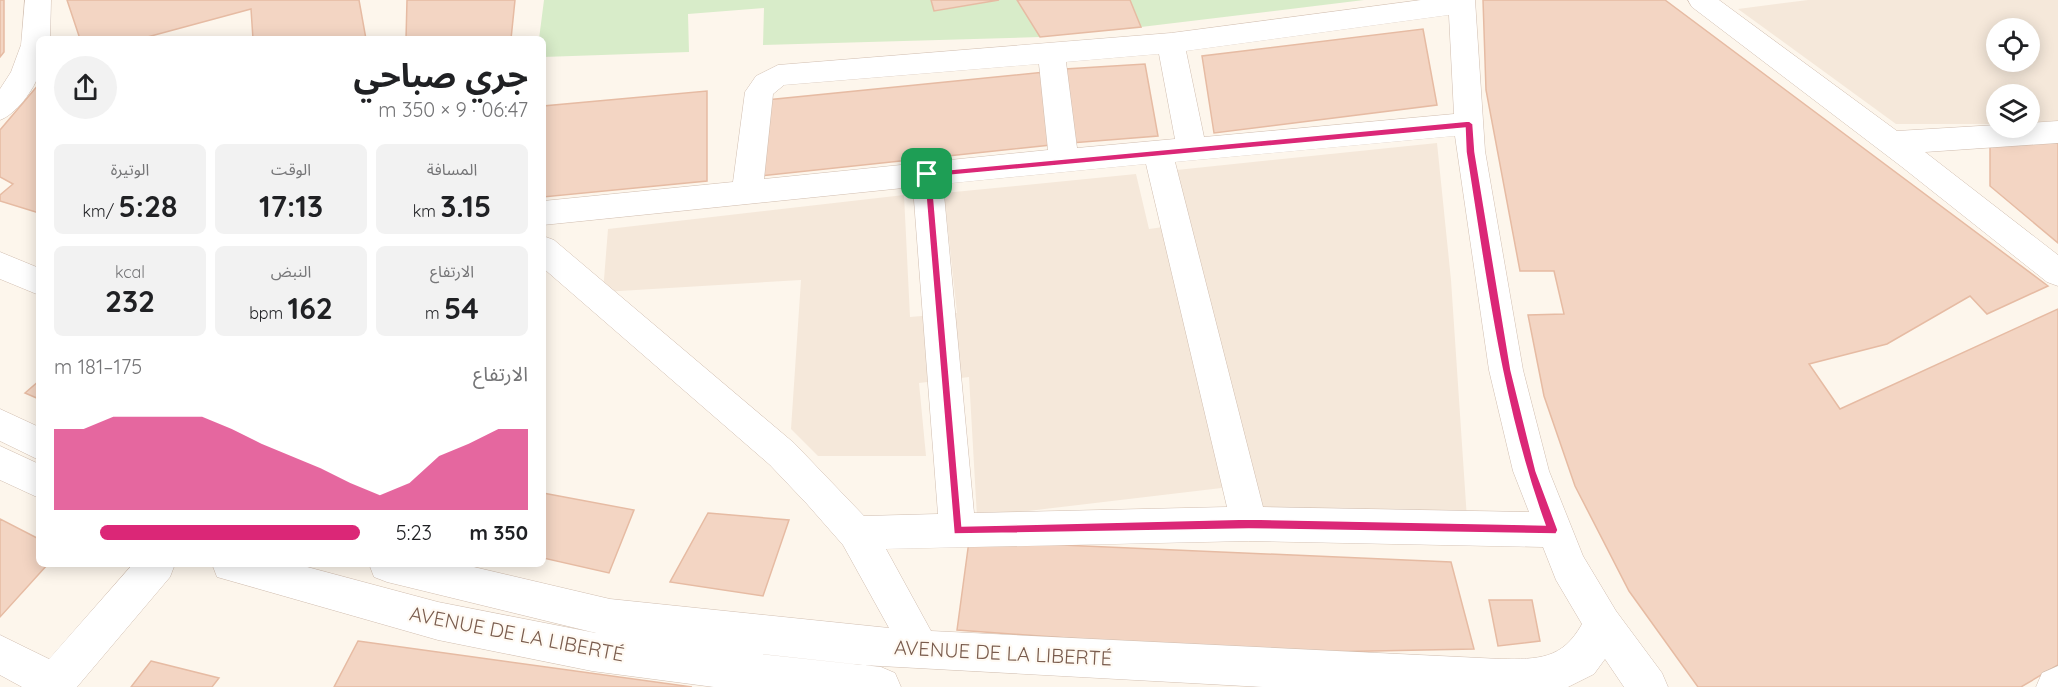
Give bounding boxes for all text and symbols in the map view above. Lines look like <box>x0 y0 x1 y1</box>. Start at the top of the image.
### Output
map controls <box>1986 18 2040 138</box>
button: locate <box>1986 18 2040 72</box>
text: جري صباحي <box>354 54 528 95</box>
button: share <box>54 56 117 119</box>
button: layers <box>1986 84 2040 138</box>
text: 06:47 · 9 × 350 m <box>378 97 528 122</box>
pin <box>901 148 952 199</box>
icon: arrive <box>910 157 943 190</box>
text: الوتيرة <box>111 159 149 179</box>
text: الوقت <box>271 159 311 179</box>
text: المسافة <box>427 159 477 179</box>
text: 5:28 <box>118 187 177 225</box>
text: 17:13 <box>259 187 323 225</box>
text: 3.15 <box>440 187 491 225</box>
text: /km <box>83 201 118 221</box>
text: km <box>413 201 440 221</box>
text: النبض <box>271 261 311 281</box>
text: الارتفاع <box>430 261 474 281</box>
text: kcal <box>115 262 145 282</box>
text: 232 <box>105 282 155 320</box>
text: 162 <box>288 289 333 327</box>
text: 54 <box>444 289 479 327</box>
text: bpm <box>249 303 288 323</box>
text: m <box>425 303 444 323</box>
text: 175–181 m <box>54 354 142 379</box>
text: الارتفاع <box>473 361 528 386</box>
text: 5:23 <box>396 520 432 545</box>
text: 350 m <box>469 520 528 545</box>
street label: AVENUE DE LA LIBERTÉ <box>408 600 627 667</box>
street label: AVENUE DE LA LIBERTÉ <box>893 634 1113 671</box>

